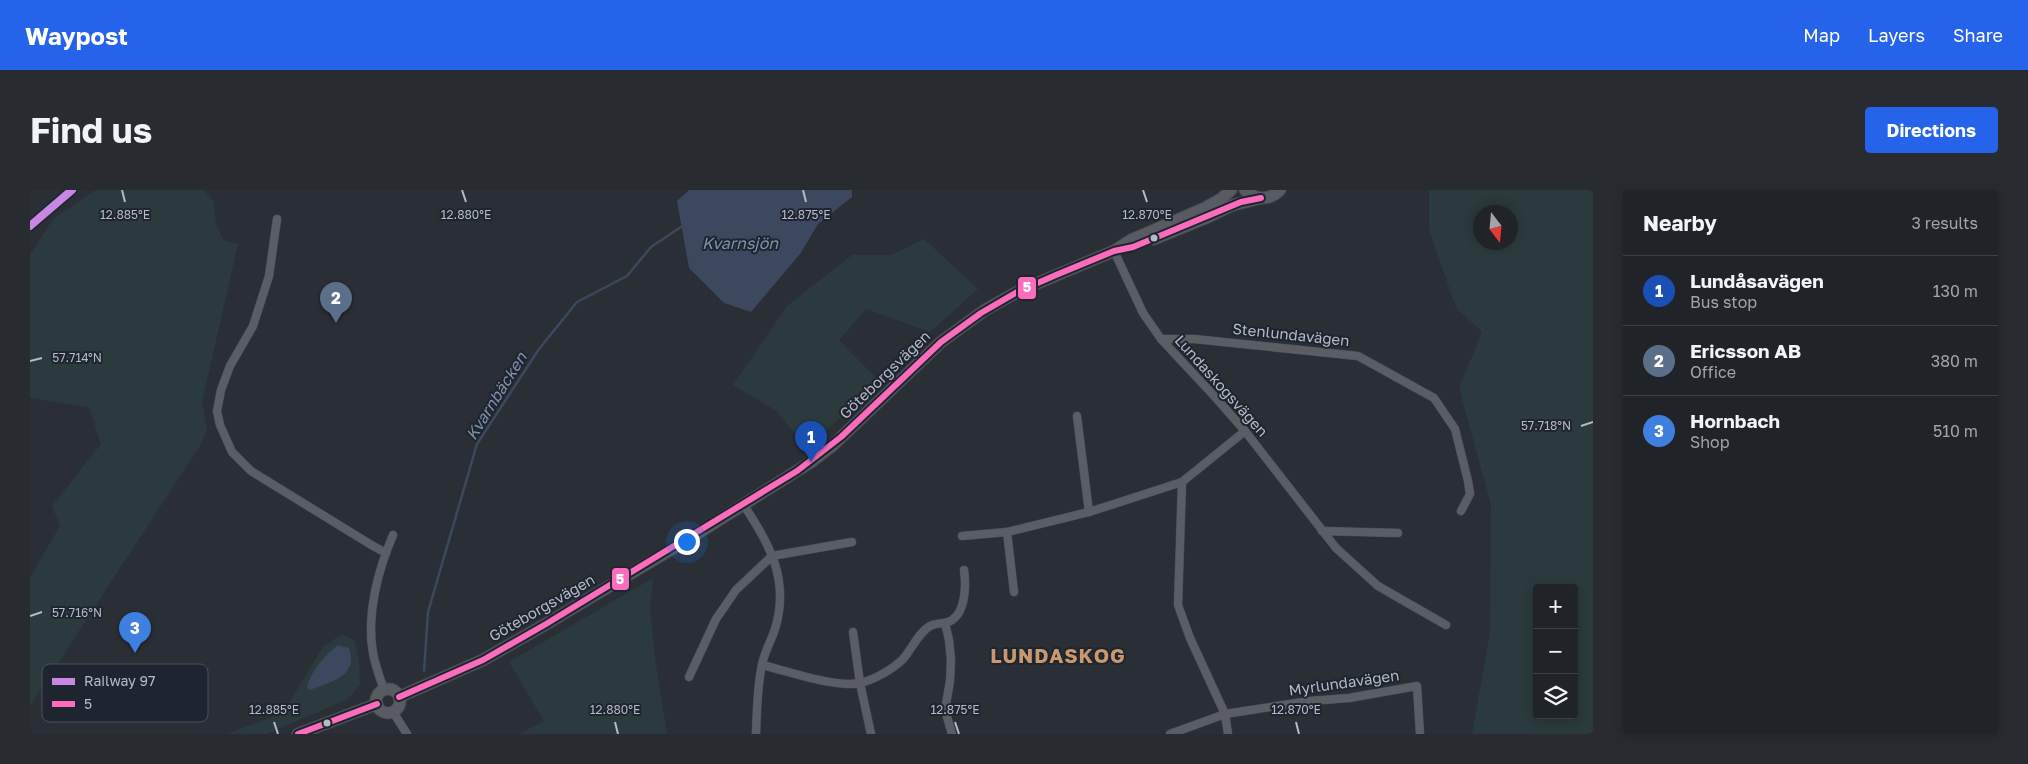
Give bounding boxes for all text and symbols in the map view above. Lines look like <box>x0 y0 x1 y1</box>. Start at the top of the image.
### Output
text: Waypost <box>25 21 128 50</box>
text: Map <box>1803 24 1840 46</box>
text: Layers <box>1868 24 1925 46</box>
text: Share <box>1953 24 2003 46</box>
button: Directions <box>1865 107 1998 153</box>
text: Find us <box>30 109 152 151</box>
north arrow <box>1473 205 1518 250</box>
text: 12.885°E <box>100 207 150 222</box>
text: 12.880°E <box>441 207 491 222</box>
text: 12.875°E <box>781 207 831 222</box>
text: 12.870°E <box>1122 207 1172 222</box>
text: Nearby <box>1643 210 1717 236</box>
text: 3 results <box>1911 213 1978 233</box>
water label: Kvarnsjön <box>702 233 779 253</box>
unlabelled marker <box>1149 233 1159 243</box>
text: Lundåsavägen <box>1690 269 1824 292</box>
line badge: 5 <box>1017 276 1037 300</box>
text: 5 <box>1023 278 1032 295</box>
text: 1 <box>1655 281 1663 301</box>
text: 130 m <box>1933 281 1978 301</box>
pin: 2 <box>320 282 352 323</box>
text: Bus stop <box>1690 292 1757 312</box>
street label: Stenlundavägen <box>1232 319 1350 349</box>
street label: Göteborgsvägen <box>835 326 933 422</box>
street label: Lundaskogsvägen <box>1171 331 1272 440</box>
text: Ericsson AB <box>1690 339 1801 362</box>
water label: Kvarnbäcken <box>461 348 531 443</box>
text: 57.714°N <box>52 350 102 365</box>
text: 2 <box>1654 351 1664 371</box>
text: 380 m <box>1931 351 1978 371</box>
text: Office <box>1690 362 1736 382</box>
text: Hornbach <box>1690 409 1780 432</box>
text: 57.718°N <box>1521 418 1571 433</box>
pin: 1 <box>795 421 827 462</box>
text: 3 <box>1654 421 1664 441</box>
text: 510 m <box>1933 421 1978 441</box>
text: Shop <box>1690 432 1730 452</box>
your location <box>674 529 700 555</box>
line badge: 5 <box>611 567 630 591</box>
street label: Göteborgsvägen <box>485 570 598 645</box>
text: 5 <box>616 570 625 587</box>
map controls <box>1533 584 1578 719</box>
button: + <box>1533 584 1578 629</box>
text: 57.716°N <box>52 605 102 620</box>
pin: 3 <box>119 612 151 653</box>
button: − <box>1533 629 1578 674</box>
district label: LUNDASKOG <box>990 643 1126 667</box>
legend <box>42 664 208 722</box>
street label: Myrlundavägen <box>1287 665 1400 699</box>
text: Railway 97 <box>84 672 155 689</box>
button: layers <box>1533 674 1578 719</box>
text: 5 <box>84 695 92 712</box>
text: 12.885°E <box>249 702 299 717</box>
text: 12.880°E <box>590 702 640 717</box>
text: 12.875°E <box>930 702 980 717</box>
text: 12.870°E <box>1271 702 1321 717</box>
unlabelled marker <box>322 718 332 728</box>

